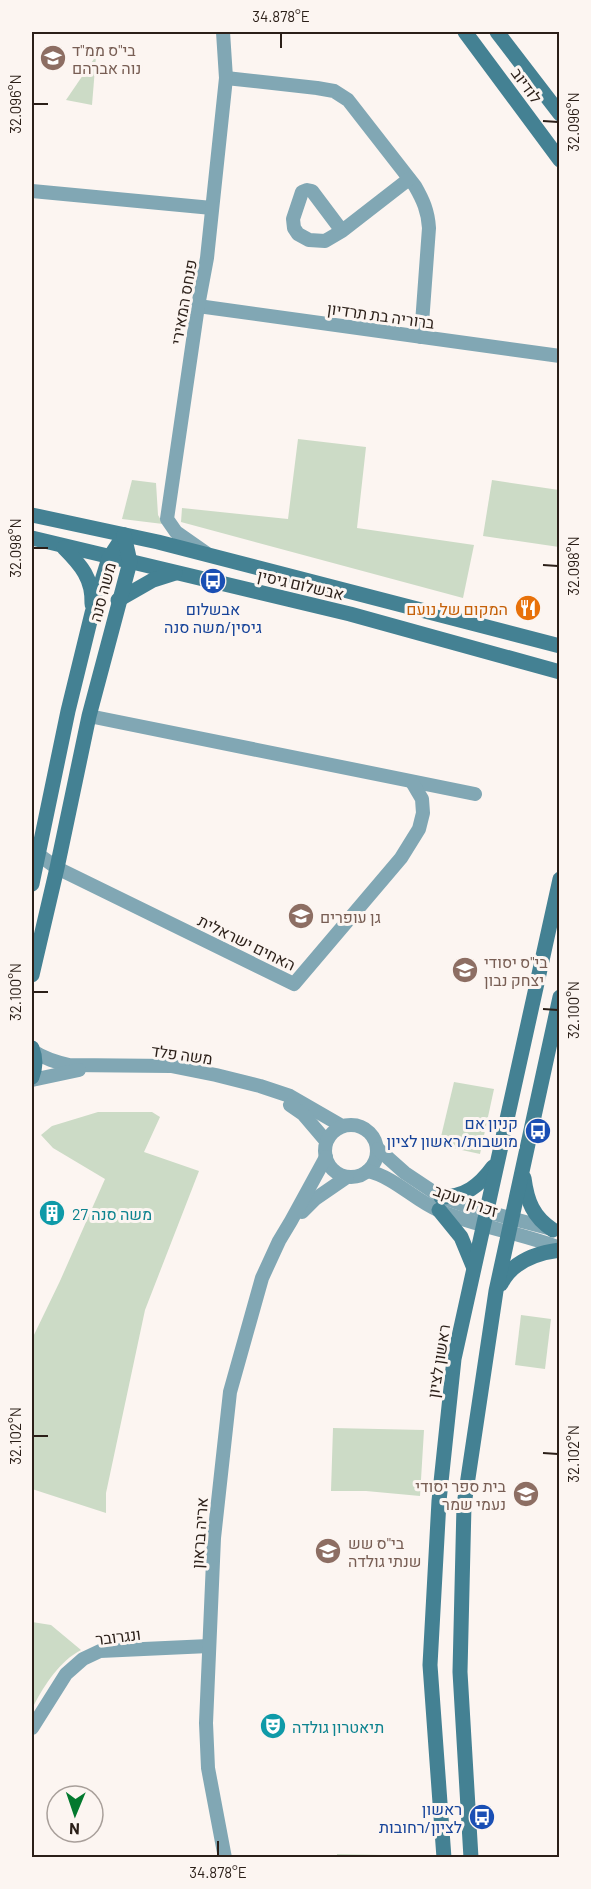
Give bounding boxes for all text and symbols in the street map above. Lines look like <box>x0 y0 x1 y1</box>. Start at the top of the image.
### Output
text: 34.878°E <box>252 7 310 25</box>
place label: בי"ס ממ"ד נוה אברהם <box>72 40 141 77</box>
school or university icon: בי"ס ממ"ד נוה אברהם <box>38 43 68 73</box>
street label: לודיוב <box>508 64 546 106</box>
text: 32.096°N <box>6 74 24 134</box>
text: 32.096°N <box>564 92 582 152</box>
street label: פנחס המאירי <box>166 258 200 346</box>
street label: ברוריה בת תרדיון <box>326 298 436 332</box>
text: 32.098°N <box>6 518 24 578</box>
text: 32.098°N <box>564 536 582 596</box>
street label: משה סנה <box>85 560 119 624</box>
street label: אבשלום גיסין <box>256 565 346 603</box>
bus stop icon: אבשלום גיסין/משה סנה <box>198 566 228 596</box>
restaurant icon: המקום של נועם <box>513 593 543 623</box>
place label: אבשלום גיסין/משה סנה <box>164 599 262 636</box>
place label: המקום של נועם <box>406 599 508 618</box>
school or university icon: גן עופרים <box>286 901 316 931</box>
place label: גן עופרים <box>320 907 381 926</box>
street label: האחים ישראלית <box>195 910 299 974</box>
place label: בי"ס יסודי יצחק נבון <box>484 952 548 989</box>
school or university icon: בי"ס יסודי יצחק נבון <box>450 955 480 985</box>
text: 32.100°N <box>6 963 24 1021</box>
text: 32.100°N <box>564 981 582 1039</box>
street label: משה פלד <box>150 1040 214 1068</box>
place label: קניון אם מושבות/ראשון לציון <box>386 1113 518 1150</box>
bus stop icon: קניון אם מושבות/ראשון לציון <box>523 1116 553 1146</box>
street label: זכרון יעקב <box>431 1180 501 1221</box>
building icon: משה סנה 27 <box>37 1198 67 1228</box>
place label: משה סנה 27 <box>72 1204 152 1223</box>
street label: ראשון לציון <box>423 1323 453 1399</box>
text: 32.102°N <box>6 1407 24 1465</box>
text: 32.102°N <box>564 1425 582 1483</box>
place label: בית ספר יסודי נעמי שמר <box>415 1476 507 1513</box>
school or university icon: בית ספר יסודי נעמי שמר <box>511 1479 541 1509</box>
street label: אריה בראון <box>187 1497 211 1569</box>
place label: בי"ס שש שנתי גולדה <box>348 1533 421 1570</box>
school or university icon: בי"ס שש שנתי גולדה <box>313 1536 343 1566</box>
street label: ונגרובר <box>94 1624 142 1648</box>
theatre icon: תיאטרון גולדה <box>258 1711 288 1741</box>
place label: תיאטרון גולדה <box>292 1717 384 1736</box>
north arrow <box>45 1784 105 1844</box>
place label: ראשון לציון/רחובות <box>379 1799 462 1836</box>
bus stop icon: ראשון לציון/רחובות <box>467 1802 497 1832</box>
text: N <box>69 1820 80 1839</box>
text: 34.878°E <box>189 1863 247 1881</box>

